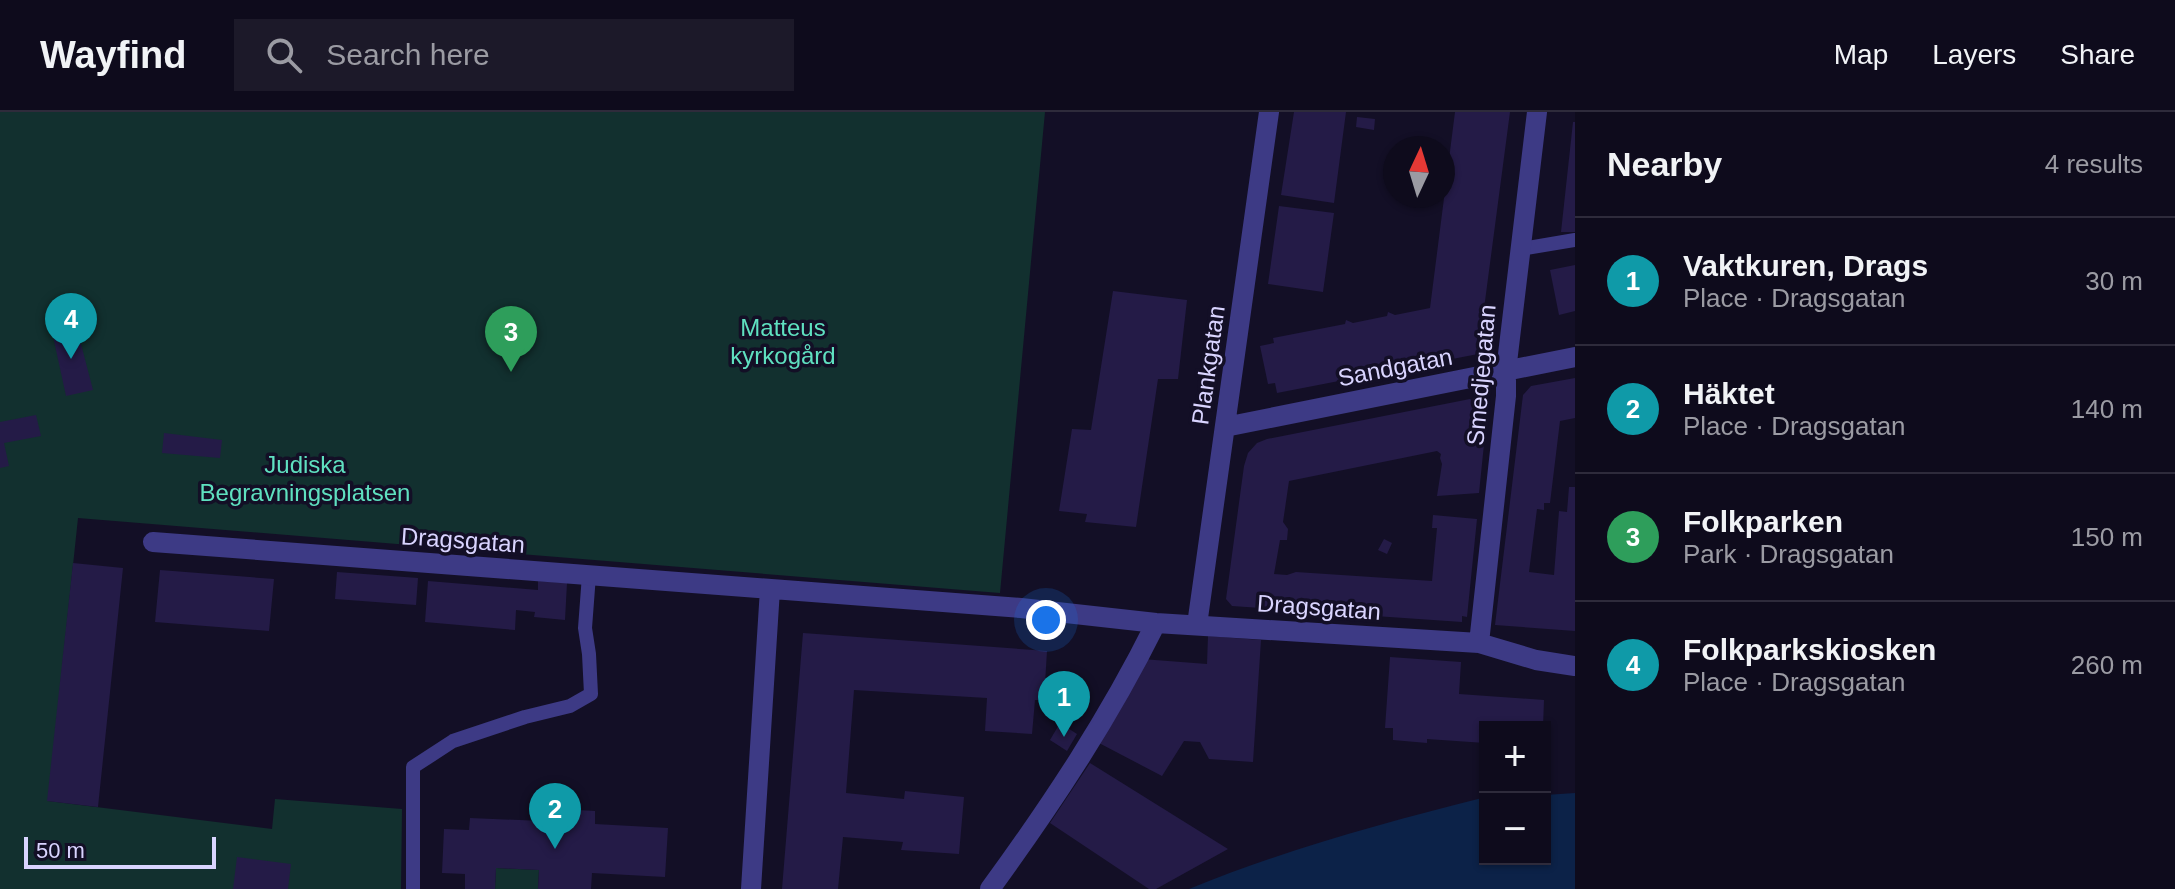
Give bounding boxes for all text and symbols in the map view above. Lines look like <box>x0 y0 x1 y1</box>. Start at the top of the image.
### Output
search box <box>234 19 794 91</box>
icon: search <box>262 33 306 77</box>
text: Wayfind <box>40 34 186 76</box>
text: Search here <box>326 38 490 71</box>
text: Map <box>1834 39 1888 70</box>
text: Layers <box>1932 39 2016 70</box>
text: Share <box>2060 39 2135 70</box>
north arrow <box>1383 136 1455 208</box>
text: Nearby <box>1607 145 1722 183</box>
text: 4 results <box>2045 149 2143 179</box>
text: Vaktkuren, Drags <box>1683 249 1928 282</box>
text: 1 <box>1626 266 1640 296</box>
text: 30 m <box>2085 266 2143 296</box>
text: Place · Dragsgatan <box>1683 283 1906 313</box>
pin: 4 <box>45 293 97 359</box>
street label: Smedjegatan <box>1461 303 1501 447</box>
street label: Plankgatan <box>1186 304 1230 426</box>
pin: 3 <box>485 306 537 372</box>
park label: Matteus kyrkogård <box>730 314 836 369</box>
street label: Sandgatan <box>1335 343 1455 391</box>
text: Häktet <box>1683 377 1775 410</box>
text: 2 <box>1626 394 1640 424</box>
text: 140 m <box>2071 394 2143 424</box>
text: Place · Dragsgatan <box>1683 411 1906 441</box>
park label: Judiska Begravningsplatsen <box>200 451 410 506</box>
text: Folkparken <box>1683 505 1843 538</box>
street label: Dragsgatan <box>400 522 526 558</box>
text: 3 <box>1626 522 1640 552</box>
text: 150 m <box>2071 522 2143 552</box>
text: Park · Dragsgatan <box>1683 539 1894 569</box>
street label: Dragsgatan <box>1256 589 1382 625</box>
your location <box>1026 600 1066 640</box>
text: Folkparkskiosken <box>1683 633 1936 666</box>
text: 4 <box>1626 650 1640 680</box>
text: 260 m <box>2071 650 2143 680</box>
text: Place · Dragsgatan <box>1683 667 1906 697</box>
pin: 1 <box>1038 671 1090 737</box>
map controls <box>1479 721 1551 865</box>
button: + <box>1479 721 1551 793</box>
pin: 2 <box>529 783 581 849</box>
button: − <box>1479 793 1551 865</box>
scale bar <box>24 833 216 869</box>
text: 50 m <box>36 838 85 863</box>

